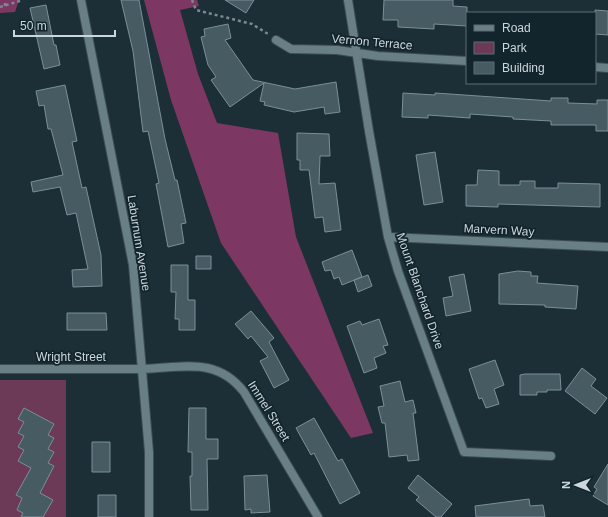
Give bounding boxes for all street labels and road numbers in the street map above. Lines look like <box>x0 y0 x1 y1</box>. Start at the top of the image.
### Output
street label: Vernon Terrace <box>331 31 413 53</box>
street label: Laburnum Avenue <box>124 194 154 292</box>
street label: Marvern Way <box>463 221 535 239</box>
street label: Mount Blanchard Drive <box>394 231 447 351</box>
street label: Wright Street <box>36 350 107 364</box>
street label: Immel Street <box>245 378 293 444</box>

